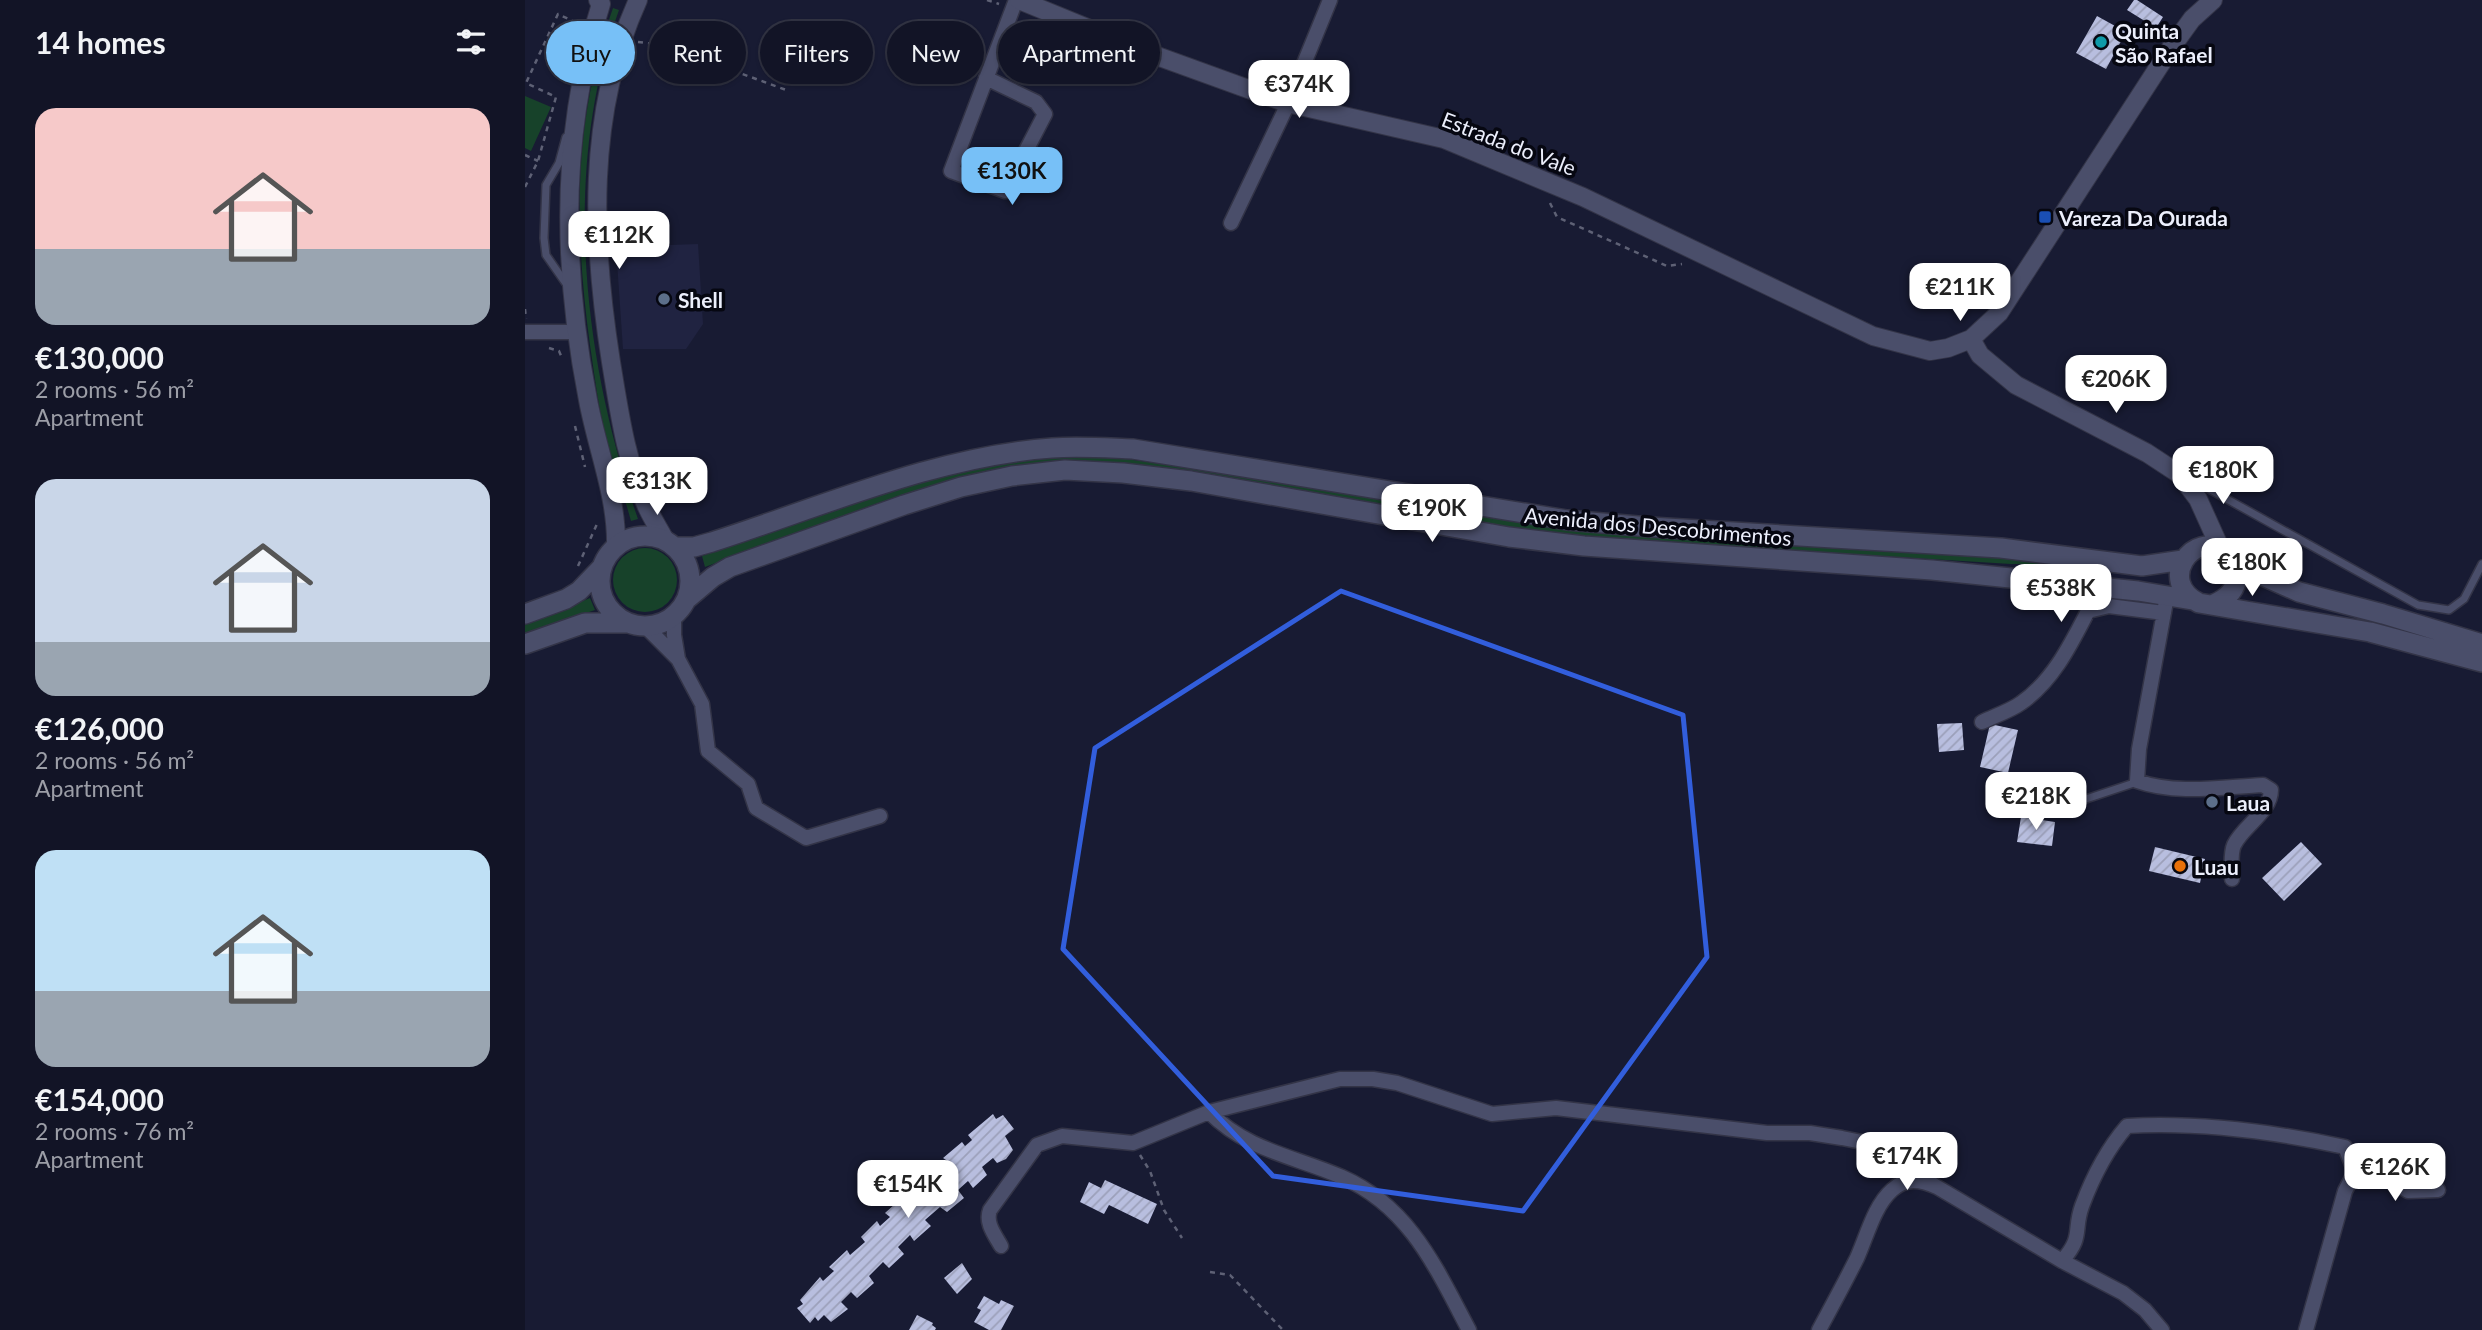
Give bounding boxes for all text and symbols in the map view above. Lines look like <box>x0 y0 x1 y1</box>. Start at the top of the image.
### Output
place label: Quinta São Rafael <box>2115 18 2213 67</box>
chip: Buy <box>546 21 635 84</box>
chip: Rent <box>649 21 746 84</box>
chip: Filters <box>760 21 873 84</box>
chip: New <box>887 21 984 84</box>
chip: Apartment <box>998 21 1160 84</box>
icon: filters <box>452 23 490 61</box>
text: 14 homes <box>35 24 166 60</box>
marker: Quinta São Rafael <box>2093 34 2109 50</box>
pin: €374K <box>1250 60 1348 120</box>
text: €374K <box>1264 69 1334 97</box>
street label: Estrada do Vale <box>1438 106 1580 180</box>
pin: €130K <box>963 148 1061 207</box>
icon: home <box>200 154 326 280</box>
text: €130K <box>977 156 1047 184</box>
place label: Vareza Da Ourada <box>2058 205 2228 230</box>
marker: Vareza Da Ourada <box>2037 209 2053 225</box>
pin: €112K <box>570 212 668 271</box>
text: €112K <box>584 220 654 248</box>
pin: €211K <box>1911 264 2009 323</box>
text: €211K <box>1925 272 1995 300</box>
place label: Shell <box>678 287 723 312</box>
marker: Shell <box>656 291 672 307</box>
text: €130,000 <box>35 339 164 375</box>
pin: €206K <box>2067 356 2165 415</box>
text: €206K <box>2081 364 2151 392</box>
text: 2 rooms · 56 m² <box>35 375 194 403</box>
text: Apartment <box>35 403 143 431</box>
pin: €180K <box>2174 447 2272 506</box>
text: €180K <box>2188 455 2258 483</box>
pin: €313K <box>608 458 706 517</box>
text: €313K <box>622 466 692 494</box>
pin: €190K <box>1383 484 1481 544</box>
text: €190K <box>1397 493 1467 521</box>
street label: Avenida dos Descobrimentos <box>1523 502 1793 550</box>
icon: home <box>200 525 326 651</box>
pin: €180K <box>2203 538 2301 598</box>
text: €180K <box>2217 547 2287 575</box>
pin: €538K <box>2012 564 2110 624</box>
text: €538K <box>2026 573 2096 601</box>
text: €126,000 <box>35 710 164 746</box>
text: 2 rooms · 56 m² <box>35 746 194 774</box>
pin: €218K <box>1987 772 2085 832</box>
text: Apartment <box>35 774 143 802</box>
text: €218K <box>2001 781 2071 809</box>
place label: Laua <box>2226 790 2270 815</box>
marker: Laua <box>2204 794 2220 810</box>
place label: Luau <box>2194 854 2239 879</box>
marker: Luau <box>2172 858 2188 874</box>
icon: home <box>200 896 326 1022</box>
text: €154,000 <box>35 1081 164 1117</box>
text: 2 rooms · 76 m² <box>35 1117 194 1145</box>
pin: €174K <box>1858 1132 1956 1192</box>
text: €174K <box>1872 1141 1942 1169</box>
pin: €126K <box>2346 1144 2444 1203</box>
text: Apartment <box>35 1145 143 1173</box>
text: €126K <box>2360 1152 2430 1180</box>
pin: €154K <box>859 1160 957 1220</box>
text: €154K <box>873 1169 943 1197</box>

